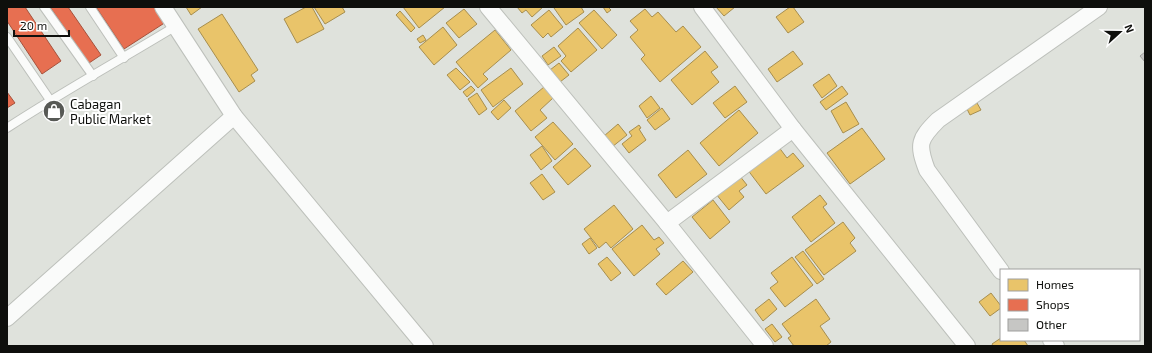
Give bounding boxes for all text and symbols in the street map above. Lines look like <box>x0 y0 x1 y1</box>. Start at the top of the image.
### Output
scale bar <box>14 12 69 38</box>
north arrow <box>1100 12 1140 52</box>
text: 20 m <box>20 18 47 32</box>
text: N <box>1122 22 1137 34</box>
place label: Cabagan Public Market <box>70 96 151 127</box>
shop icon: Cabagan Public Market <box>41 98 67 124</box>
legend <box>1000 269 1140 341</box>
text: Homes <box>1036 277 1074 291</box>
text: Shops <box>1036 297 1070 311</box>
text: Other <box>1036 317 1067 331</box>

